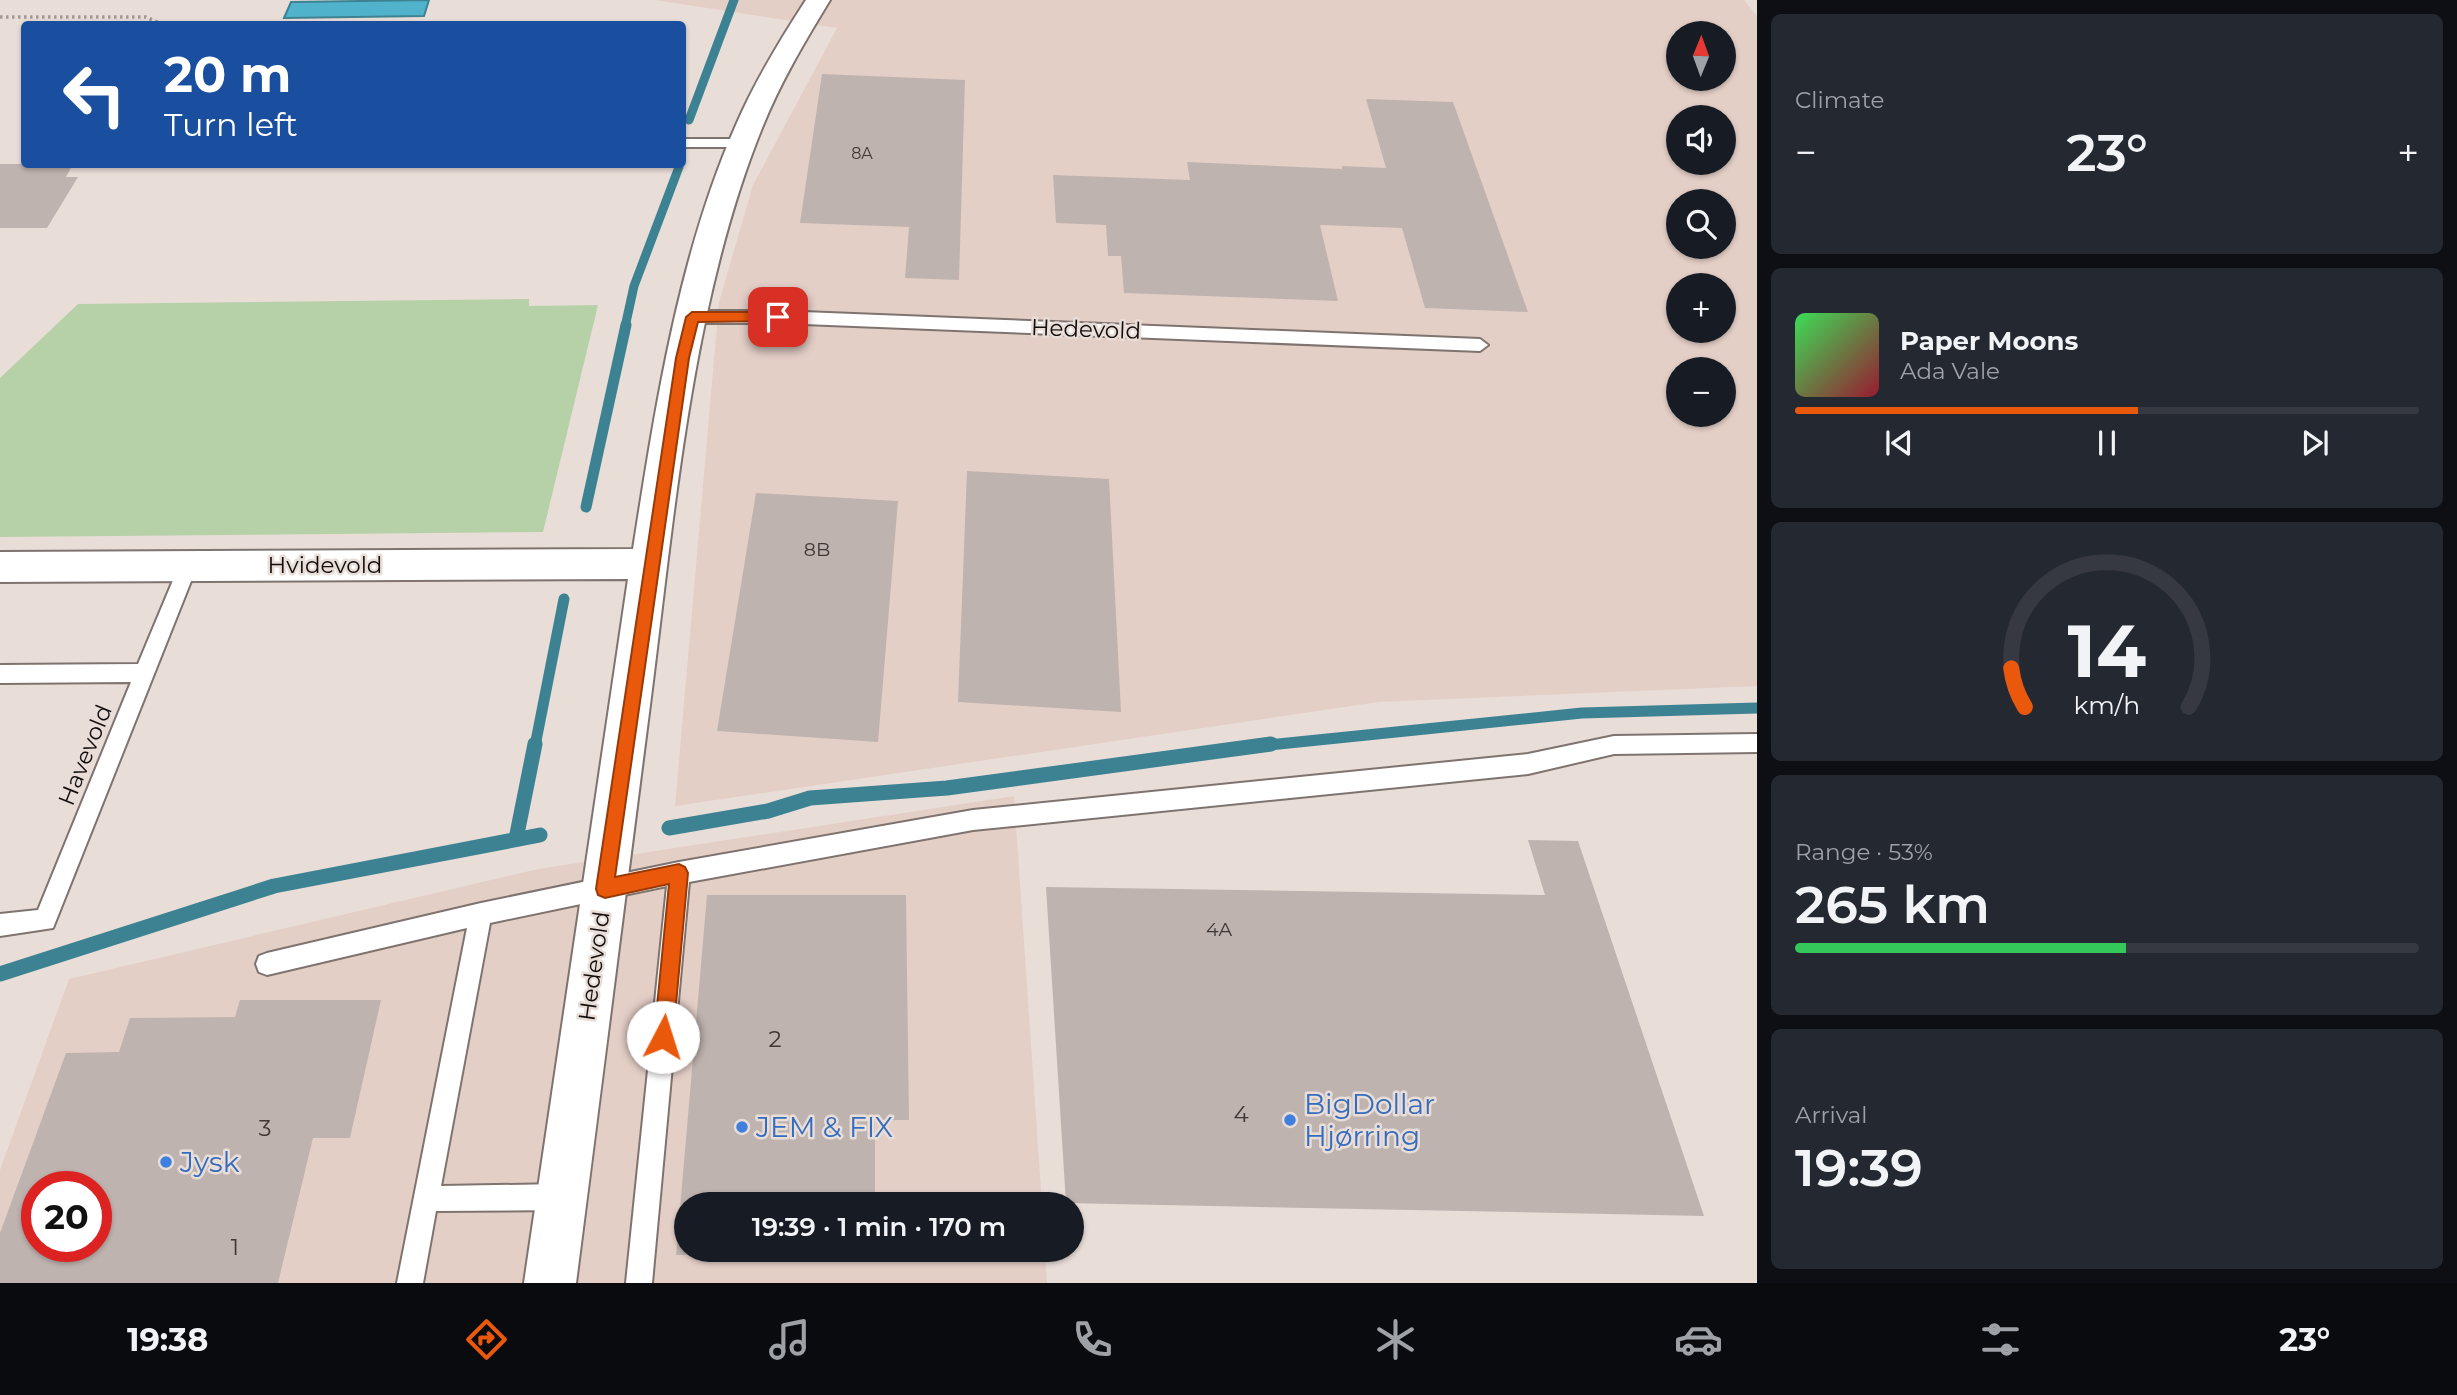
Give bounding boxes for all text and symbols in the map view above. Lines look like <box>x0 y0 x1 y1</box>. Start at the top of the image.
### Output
north arrow <box>1666 21 1736 91</box>
map controls <box>1666 21 1736 427</box>
text: 20 m <box>164 45 291 104</box>
icon: left <box>49 49 140 140</box>
text: Climate <box>1795 86 1884 114</box>
text: Turn left <box>164 105 298 144</box>
button: sound <box>1666 105 1736 175</box>
text: 23° <box>2066 121 2148 184</box>
text: − <box>1795 129 1817 176</box>
text: + <box>2397 129 2419 176</box>
house number: 8A <box>851 144 873 163</box>
button: search <box>1666 189 1736 259</box>
button: + <box>1666 273 1736 343</box>
pin <box>748 287 808 347</box>
icon: arrive <box>759 298 797 336</box>
street label: Hedevold <box>1030 313 1142 345</box>
text: Paper Moons <box>1900 325 2078 357</box>
button: − <box>1666 357 1736 427</box>
text: Ada Vale <box>1900 357 2000 385</box>
icon: previous <box>1880 424 1918 462</box>
icon: pause <box>2088 424 2126 462</box>
icon: next <box>2296 424 2334 462</box>
house number: 8B <box>804 538 830 561</box>
street label: Hvidevold <box>268 551 382 579</box>
text: 14 <box>2068 608 2146 696</box>
text: km/h <box>2074 690 2140 720</box>
street label: Havevold <box>52 701 118 809</box>
text: Range · 53% <box>1795 838 1933 866</box>
text: 265 km <box>1795 873 1990 936</box>
street label: Hedevold <box>572 910 616 1022</box>
house number: 4A <box>1206 918 1232 941</box>
position arrow <box>626 1000 700 1074</box>
house number: 2 <box>768 1025 782 1053</box>
place label: BigDollar Hjørring <box>1304 1087 1435 1153</box>
house number: 4 <box>1233 1100 1249 1128</box>
text: Arrival <box>1795 1101 1868 1129</box>
place label: JEM & FIX <box>755 1110 893 1144</box>
marker: BigDollar Hjørring <box>1282 1112 1298 1128</box>
house number: 3 <box>259 1114 271 1142</box>
marker: JEM & FIX <box>734 1119 750 1135</box>
text: 19:39 <box>1795 1136 1923 1199</box>
place label: Jysk <box>179 1145 240 1179</box>
marker: Jysk <box>158 1154 174 1170</box>
speed limit sign: 20 <box>21 1171 112 1262</box>
text: 19:39 · 1 min · 170 m <box>752 1211 1006 1243</box>
house number: 1 <box>231 1233 239 1261</box>
icon: directions <box>462 1315 511 1364</box>
icon: music <box>765 1315 814 1364</box>
icon: phone <box>1068 1315 1117 1364</box>
icon: climate <box>1371 1315 1420 1364</box>
icon: car <box>1674 1315 1723 1364</box>
icon: filters <box>1976 1315 2025 1364</box>
text: 19:38 <box>127 1320 208 1359</box>
text: 23° <box>2279 1320 2330 1359</box>

